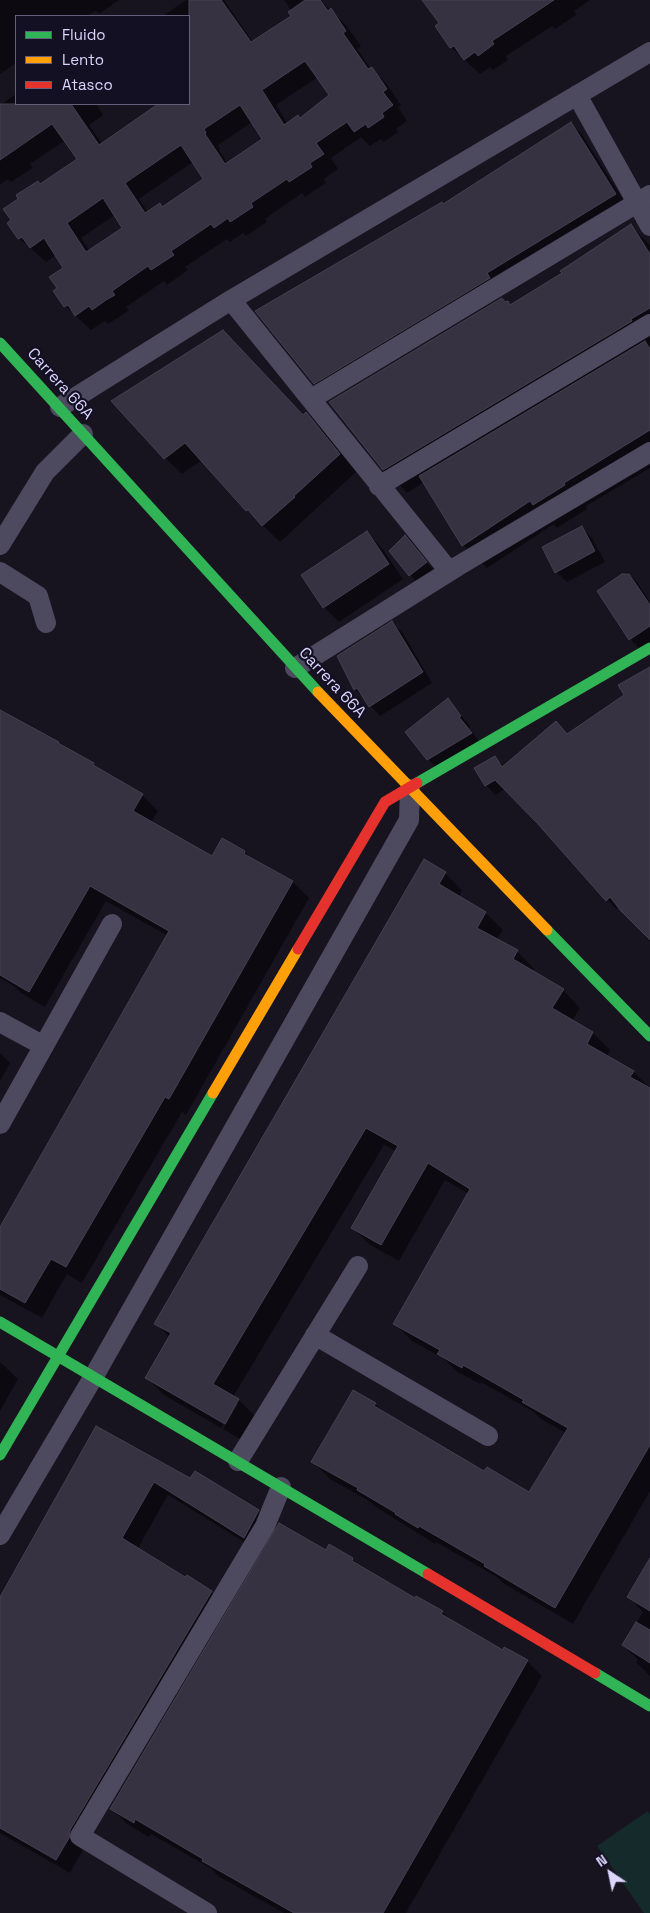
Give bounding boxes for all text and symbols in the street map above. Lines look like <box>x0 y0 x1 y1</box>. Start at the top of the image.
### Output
legend <box>15 15 190 105</box>
text: Fluido <box>62 25 106 44</box>
text: Lento <box>62 50 104 69</box>
text: Atasco <box>62 75 113 94</box>
street label: Carrera 66A <box>23 344 97 424</box>
street label: Carrera 66A <box>294 644 370 722</box>
north arrow <box>585 1848 635 1898</box>
text: N <box>593 1850 611 1871</box>

